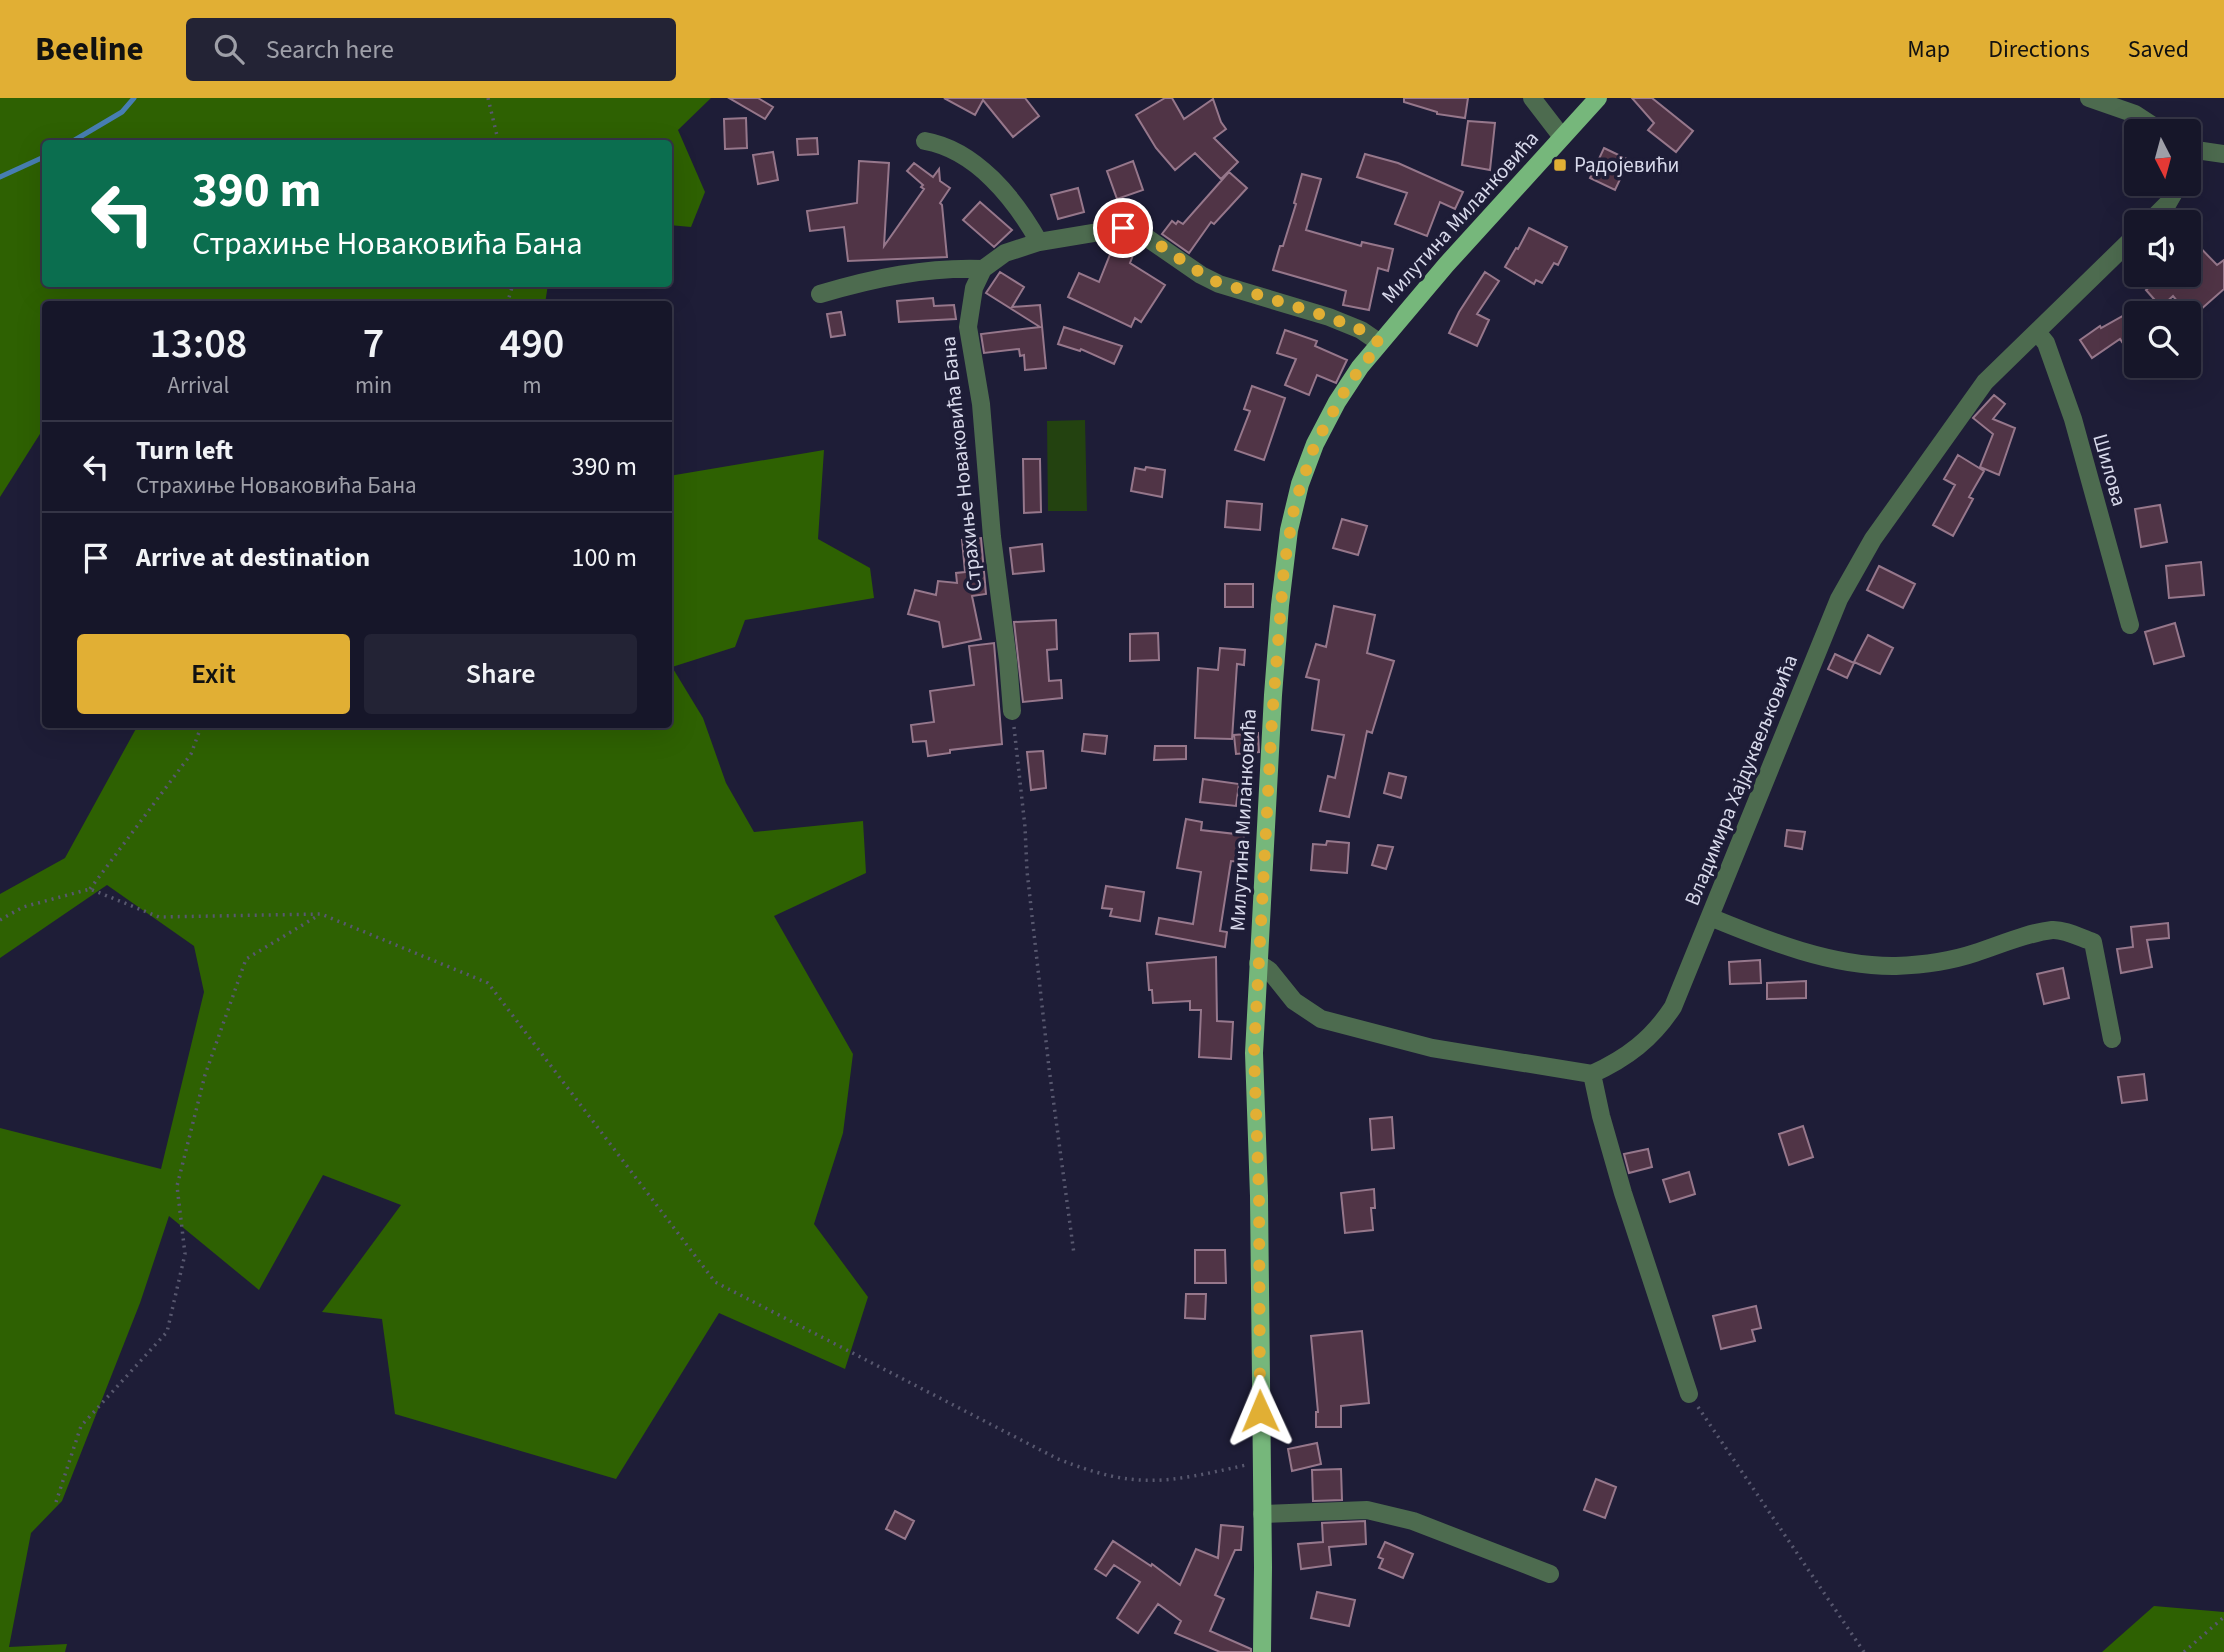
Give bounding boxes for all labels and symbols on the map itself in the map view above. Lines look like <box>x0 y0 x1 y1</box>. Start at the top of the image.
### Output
north arrow <box>2124 119 2202 196</box>
street label: Милутина Миланковића <box>1374 124 1546 310</box>
place label: Радојевићи <box>1574 150 1679 180</box>
marker: Радојевићи <box>1552 157 1568 173</box>
pin <box>1093 198 1153 258</box>
street label: Страхиње Новаковића Бана <box>933 335 989 593</box>
street label: Шилова <box>2085 430 2135 510</box>
street label: Владимира Хајдуквељковића <box>1677 650 1805 910</box>
street label: Милутина Миланковића <box>1222 708 1264 932</box>
position arrow <box>1223 1374 1297 1448</box>

